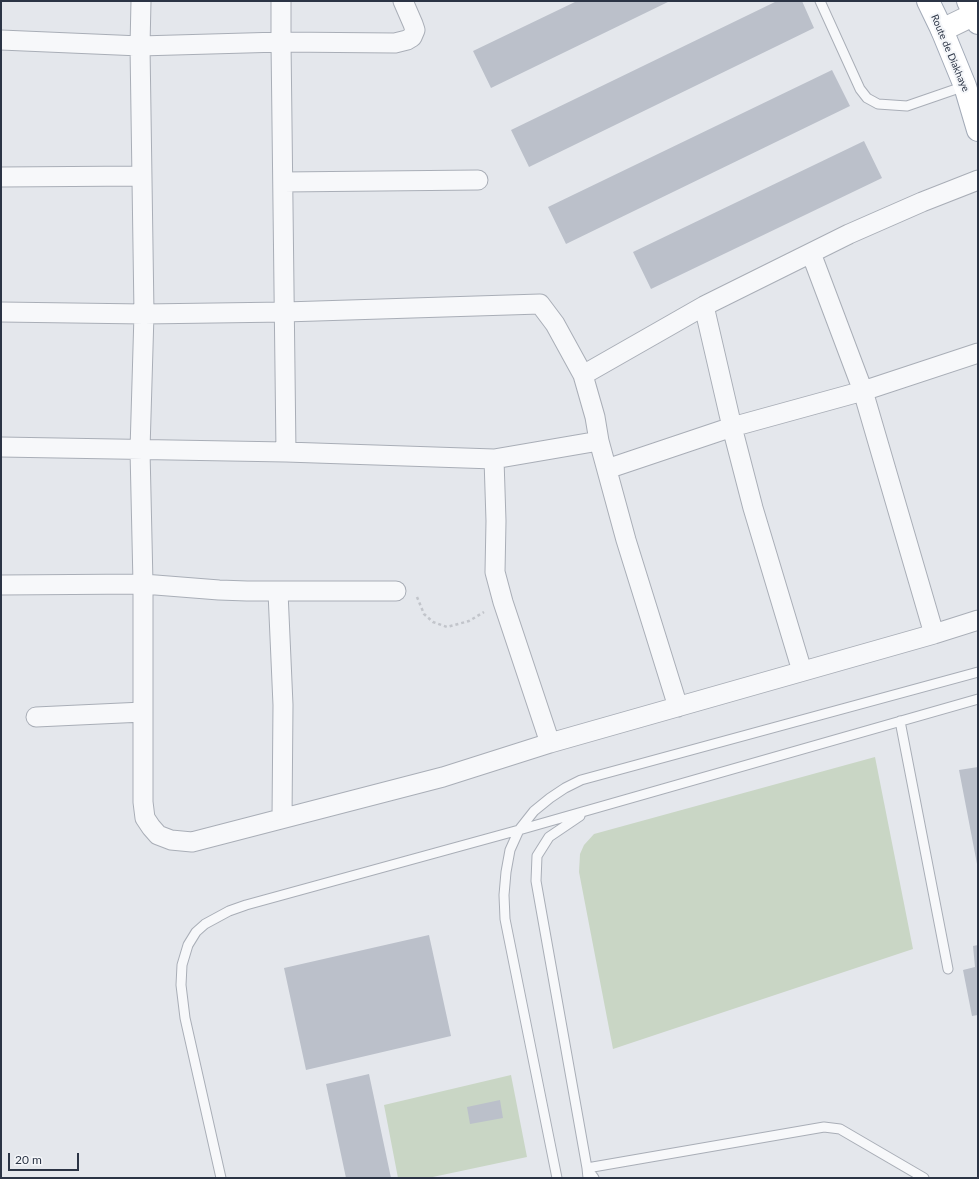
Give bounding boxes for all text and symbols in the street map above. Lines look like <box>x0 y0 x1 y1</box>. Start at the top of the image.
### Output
street label: Route de Diakhaye <box>928 13 972 93</box>
scale bar <box>10 1145 81 1171</box>
text: 20 m <box>15 1152 42 1167</box>

